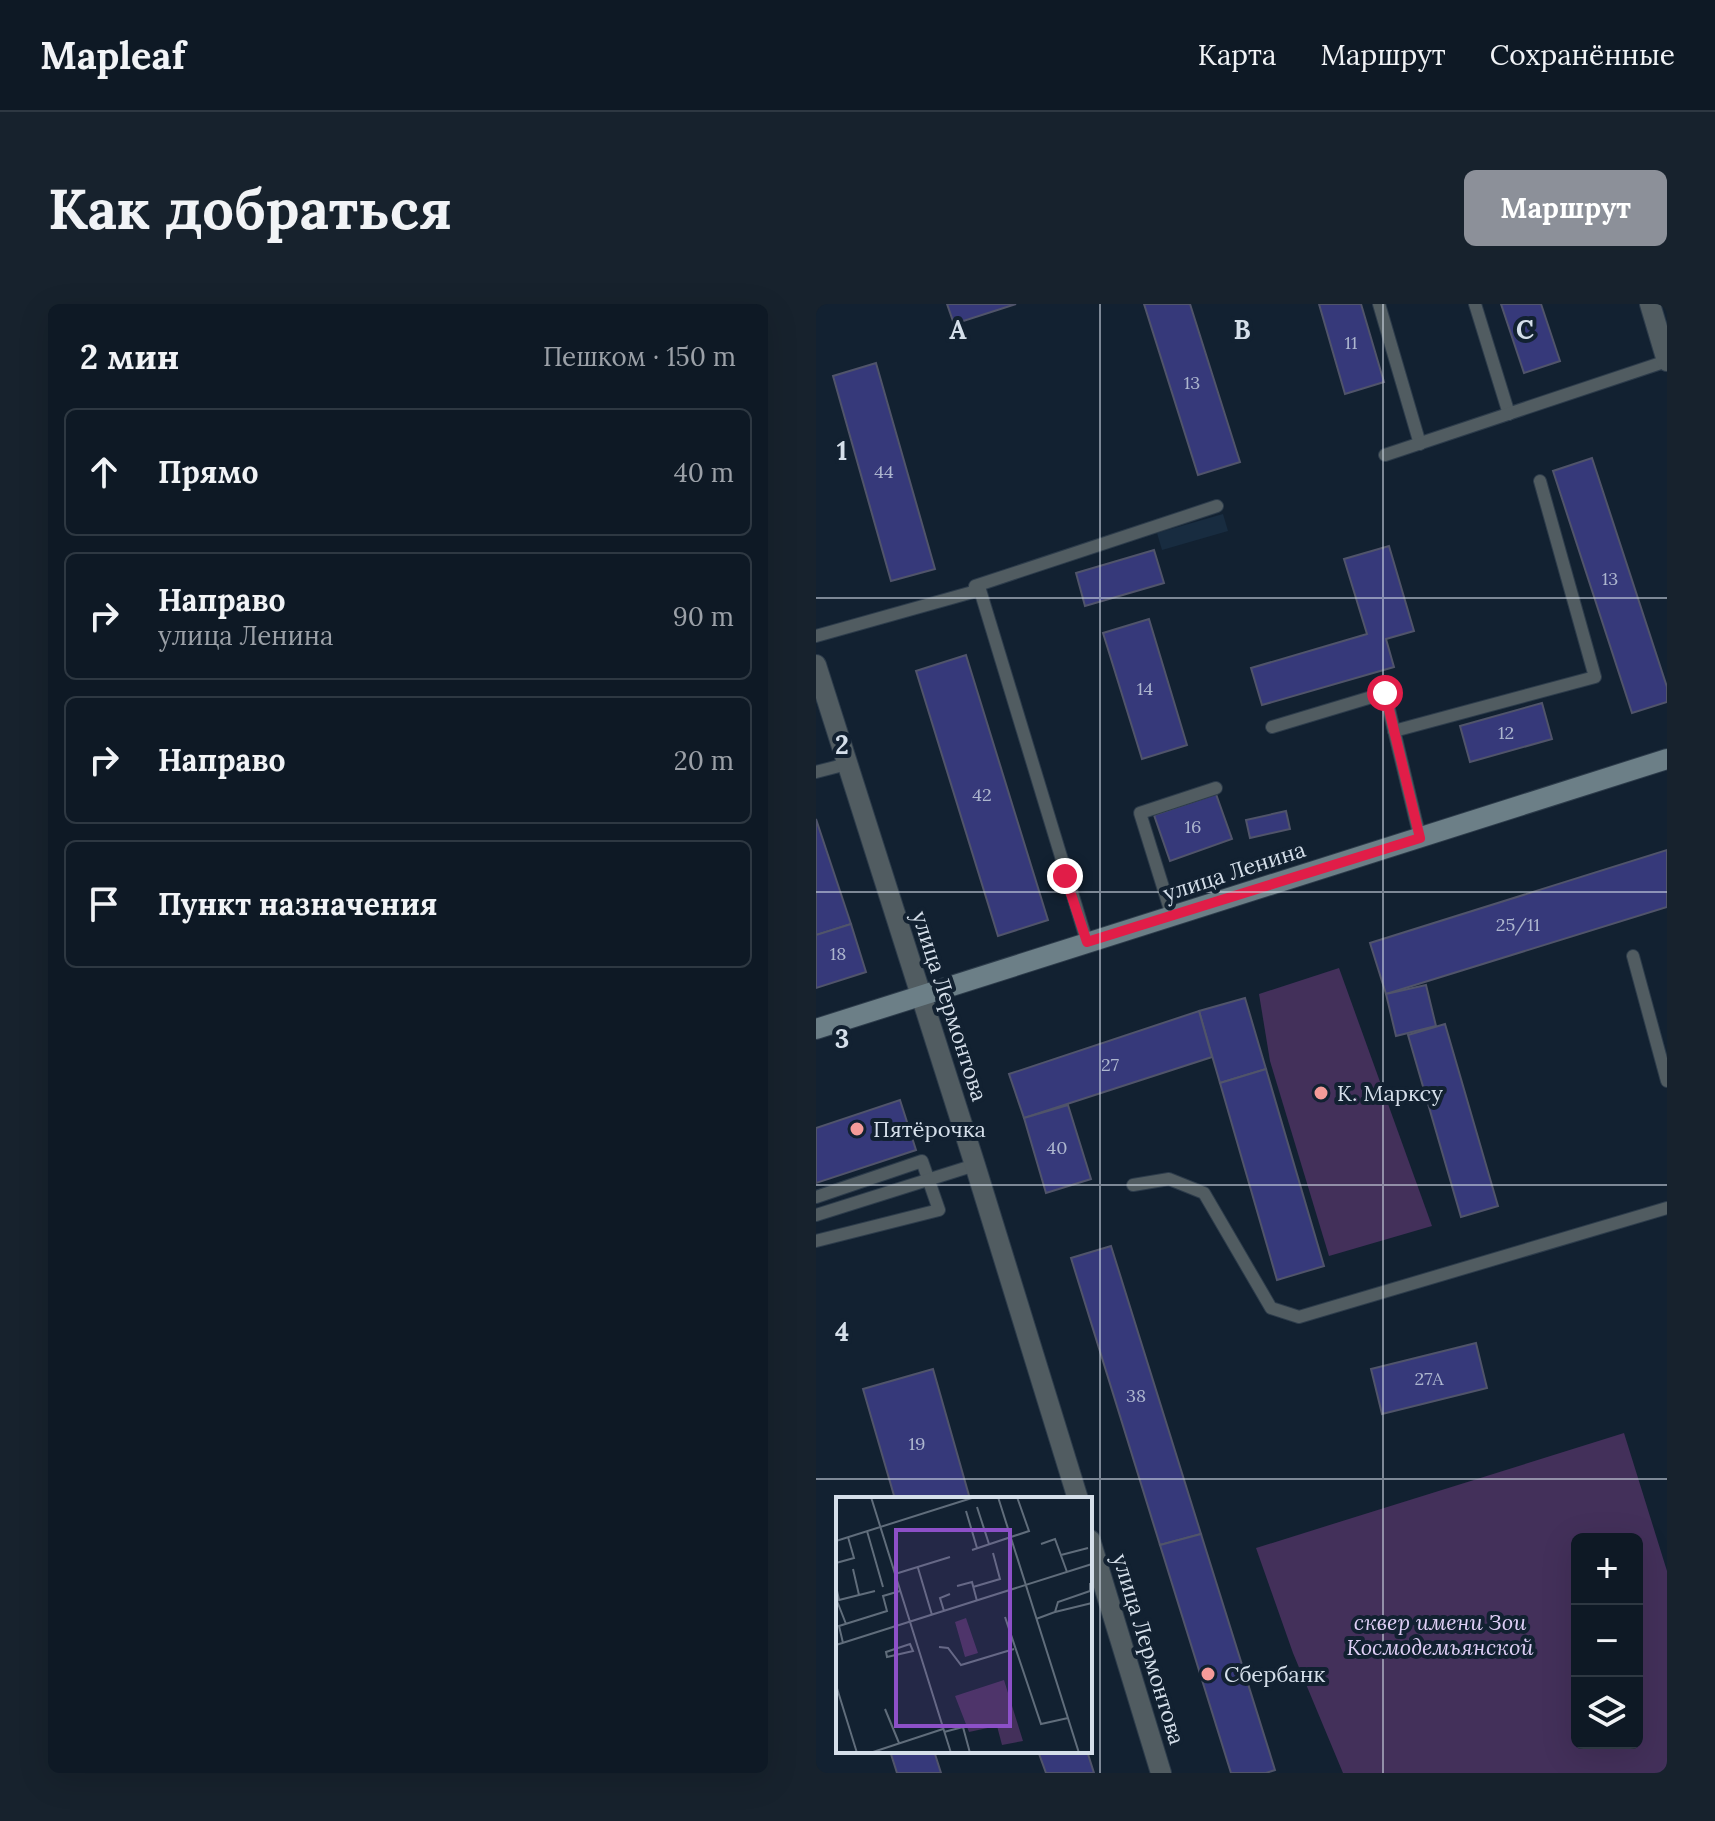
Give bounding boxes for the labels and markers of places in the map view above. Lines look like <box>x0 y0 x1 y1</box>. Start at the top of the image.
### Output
place label: К. Марксу <box>1337 1079 1443 1107</box>
marker: К. Марксу <box>1312 1084 1330 1102</box>
place label: Пятёрочка <box>873 1115 986 1143</box>
marker: Пятёрочка <box>848 1120 866 1138</box>
place label: Сбербанк <box>1224 1660 1325 1688</box>
marker: Сбербанк <box>1199 1665 1217 1683</box>

